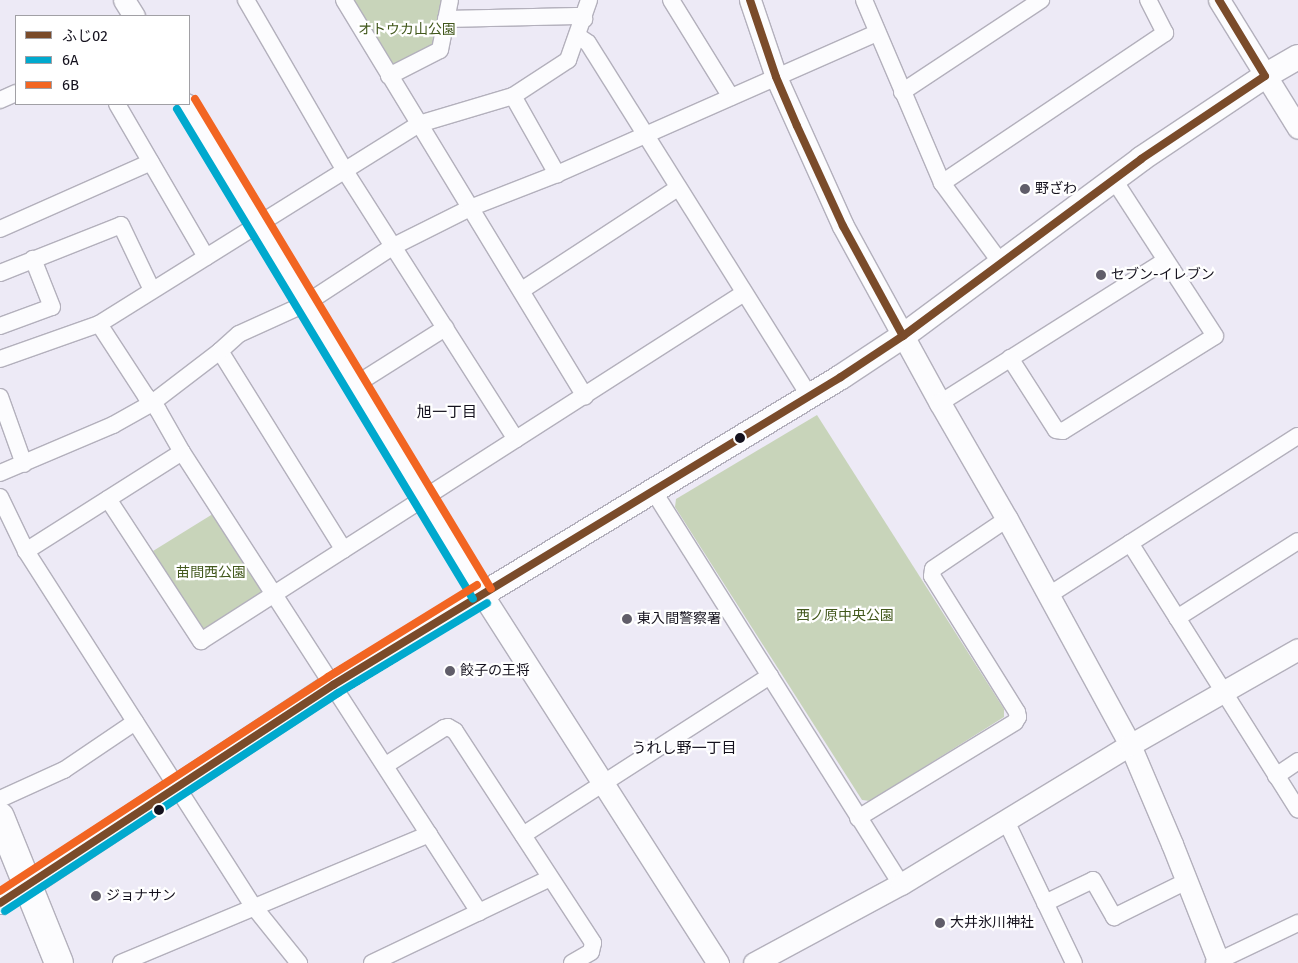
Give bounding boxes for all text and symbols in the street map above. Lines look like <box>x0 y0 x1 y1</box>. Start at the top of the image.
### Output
legend <box>15 15 190 105</box>
park label: オトウカ山公園 <box>358 22 456 38</box>
text: ふじ02 <box>62 27 108 45</box>
text: 6A <box>62 51 79 69</box>
text: 6B <box>62 76 79 94</box>
place label: 野ざわ <box>1035 181 1077 197</box>
marker: 野ざわ <box>1019 183 1031 195</box>
place label: セブン-イレブン <box>1111 267 1215 283</box>
marker: セブン-イレブン <box>1095 269 1107 281</box>
district label: 旭一丁目 <box>417 404 477 422</box>
unlabelled marker <box>735 433 745 443</box>
park label: 苗間西公園 <box>176 565 246 581</box>
park label: 西ノ原中央公園 <box>796 608 894 624</box>
place label: 東入間警察署 <box>637 611 721 627</box>
marker: 東入間警察署 <box>621 613 633 625</box>
place label: 餃子の王将 <box>460 663 530 679</box>
marker: 餃子の王将 <box>444 665 456 677</box>
district label: うれし野一丁目 <box>632 740 736 758</box>
unlabelled marker <box>154 805 164 815</box>
place label: ジョナサン <box>106 888 176 904</box>
marker: ジョナサン <box>90 890 102 902</box>
place label: 大井氷川神社 <box>950 915 1034 931</box>
marker: 大井氷川神社 <box>934 917 946 929</box>

